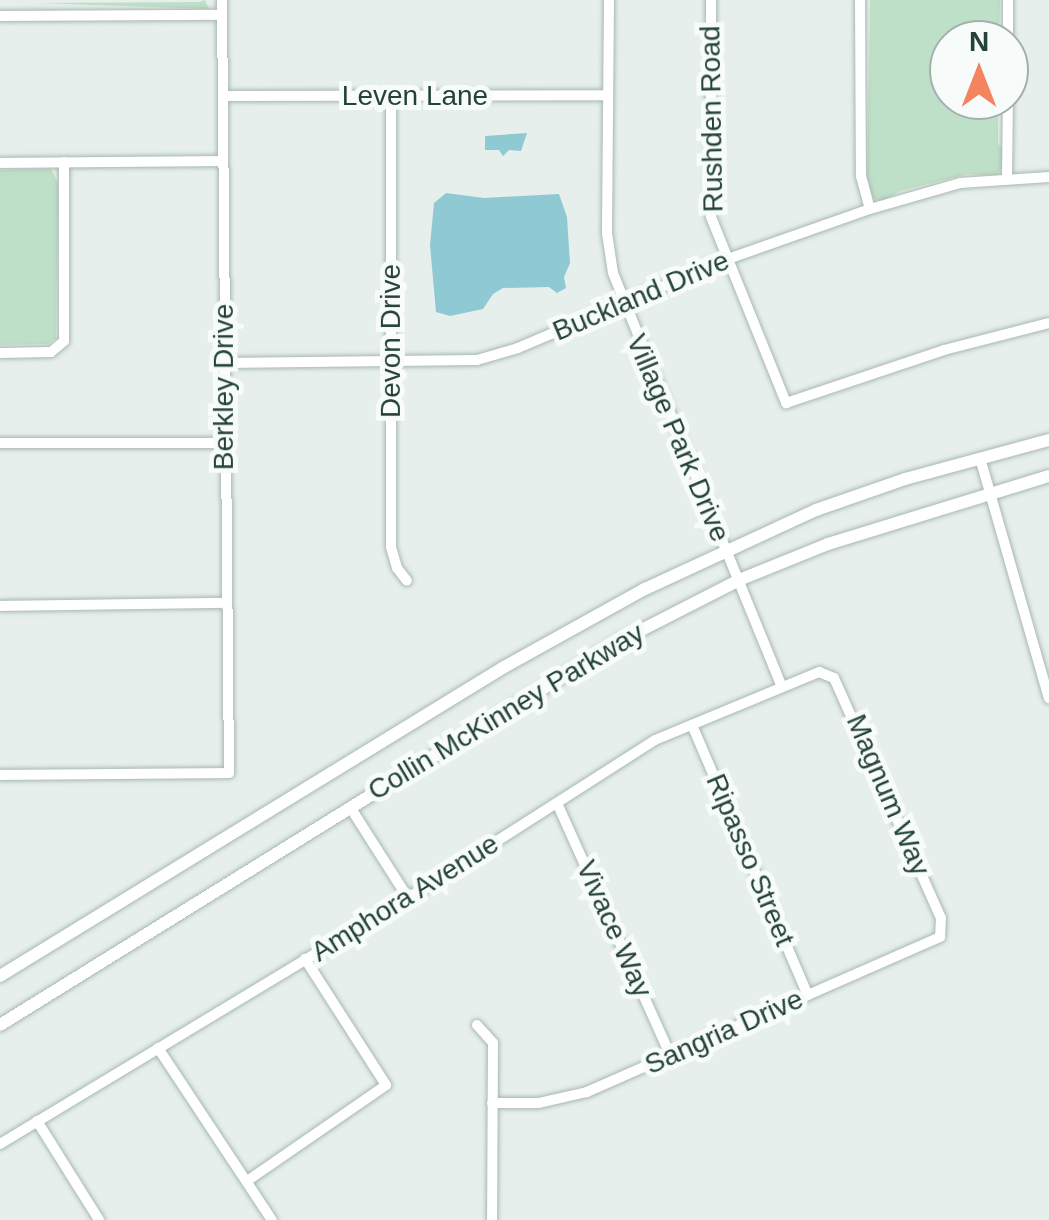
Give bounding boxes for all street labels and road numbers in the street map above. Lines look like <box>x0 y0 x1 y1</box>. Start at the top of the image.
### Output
street label: Rushden Road <box>694 25 730 213</box>
street label: Leven Lane <box>342 79 488 113</box>
street label: Buckland Drive <box>548 244 734 348</box>
street label: Devon Drive <box>374 264 408 418</box>
street label: Berkley Drive <box>207 304 241 470</box>
street label: Village Park Drive <box>619 329 737 547</box>
street label: Collin McKinney Parkway <box>362 616 650 808</box>
street label: Magnum Way <box>839 709 937 881</box>
street label: Ripasso Street <box>699 769 801 951</box>
street label: Amphora Avenue <box>305 827 505 969</box>
street label: Vivace Way <box>569 855 659 1003</box>
street label: Sangria Drive <box>640 982 808 1082</box>

